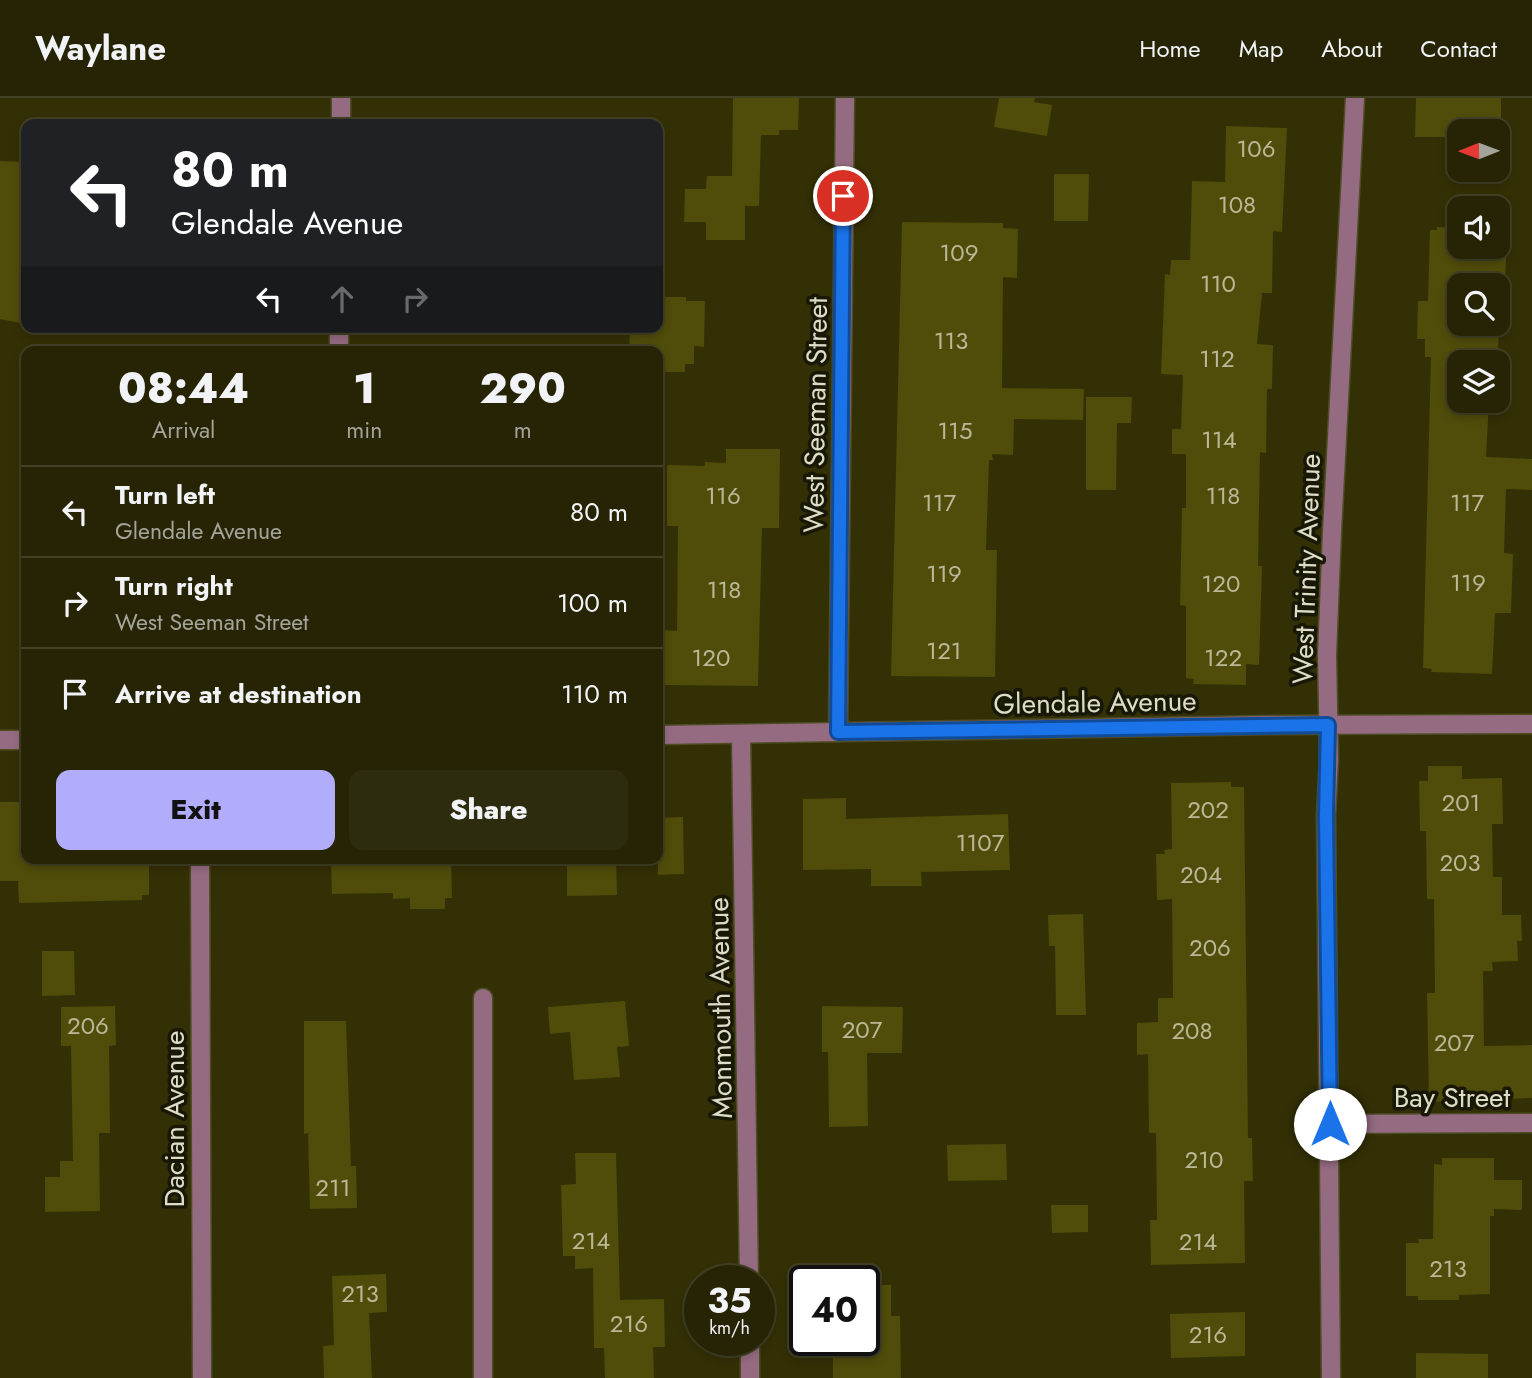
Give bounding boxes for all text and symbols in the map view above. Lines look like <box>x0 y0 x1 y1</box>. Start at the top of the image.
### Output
text: Waylane <box>35 25 166 72</box>
text: Home <box>1139 31 1201 66</box>
text: Map <box>1239 31 1283 66</box>
text: About <box>1321 31 1382 66</box>
text: Contact <box>1420 31 1497 66</box>
north arrow <box>1447 119 1510 182</box>
map controls <box>1447 119 1510 413</box>
house number: 106 <box>1236 131 1276 166</box>
text: 80 m <box>171 135 289 205</box>
icon: left <box>56 147 147 238</box>
pin <box>813 166 873 226</box>
icon: arrive <box>824 177 862 215</box>
house number: 108 <box>1218 187 1256 222</box>
button: sound <box>1447 196 1510 259</box>
text: Glendale Avenue <box>171 200 403 246</box>
house number: 109 <box>939 235 979 270</box>
house number: 110 <box>1200 266 1236 301</box>
button: search <box>1447 273 1510 336</box>
icon: left <box>250 280 288 318</box>
icon: ahead <box>323 280 361 318</box>
icon: right <box>396 280 434 318</box>
street label: West Seeman Street <box>793 297 838 533</box>
house number: 113 <box>934 323 968 358</box>
house number: 112 <box>1199 341 1235 376</box>
button: layers <box>1447 350 1510 413</box>
text: 08:44 <box>118 358 249 419</box>
text: 1 <box>353 358 375 419</box>
text: 290 <box>479 358 566 419</box>
text: Arrival <box>152 413 215 447</box>
text: min <box>346 413 382 447</box>
text: m <box>514 413 532 447</box>
house number: 115 <box>937 413 973 448</box>
house number: 114 <box>1201 422 1237 457</box>
street label: West Trinity Avenue <box>1282 453 1331 685</box>
text: Turn left <box>115 476 215 514</box>
house number: 116 <box>705 478 741 513</box>
house number: 118 <box>1206 478 1240 513</box>
house number: 117 <box>922 485 956 520</box>
house number: 117 <box>1450 485 1484 520</box>
icon: left <box>56 493 94 531</box>
text: 80 m <box>570 493 628 531</box>
text: Glendale Avenue <box>115 514 282 548</box>
house number: 119 <box>926 556 962 591</box>
house number: 119 <box>1450 565 1486 600</box>
house number: 120 <box>1202 566 1240 601</box>
text: Turn right <box>115 567 233 605</box>
house number: 118 <box>707 572 741 607</box>
icon: right <box>56 584 94 622</box>
text: 100 m <box>557 584 628 622</box>
text: West Seeman Street <box>115 605 309 639</box>
house number: 121 <box>926 633 962 668</box>
house number: 120 <box>692 640 730 675</box>
house number: 122 <box>1204 640 1242 675</box>
icon: arrive <box>56 675 94 713</box>
text: Arrive at destination <box>115 675 362 713</box>
text: 110 m <box>561 675 628 713</box>
street label: Glendale Avenue <box>993 680 1197 725</box>
button: Exit <box>56 770 335 850</box>
button: Share <box>349 770 628 850</box>
house number: 201 <box>1442 785 1480 820</box>
house number: 202 <box>1187 792 1229 827</box>
house number: 1107 <box>956 825 1005 860</box>
house number: 203 <box>1439 845 1481 880</box>
house number: 204 <box>1180 857 1222 892</box>
street label: Monmouth Avenue <box>698 897 743 1119</box>
house number: 206 <box>1189 930 1231 965</box>
house number: 206 <box>67 1008 109 1043</box>
house number: 207 <box>842 1012 883 1047</box>
house number: 208 <box>1171 1013 1213 1048</box>
house number: 207 <box>1434 1025 1475 1060</box>
street label: Dacian Avenue <box>154 1031 195 1207</box>
street label: Bay Street <box>1394 1077 1511 1118</box>
position arrow <box>1293 1087 1367 1161</box>
house number: 210 <box>1185 1142 1223 1177</box>
house number: 211 <box>315 1170 351 1205</box>
house number: 214 <box>572 1223 610 1258</box>
house number: 214 <box>1179 1224 1217 1259</box>
house number: 213 <box>1429 1251 1467 1286</box>
speed limit sign: 40 <box>789 1265 880 1356</box>
house number: 213 <box>341 1276 379 1311</box>
text: 35 <box>707 1276 752 1326</box>
house number: 216 <box>610 1306 648 1341</box>
text: km/h <box>709 1315 750 1341</box>
house number: 216 <box>1189 1317 1227 1352</box>

